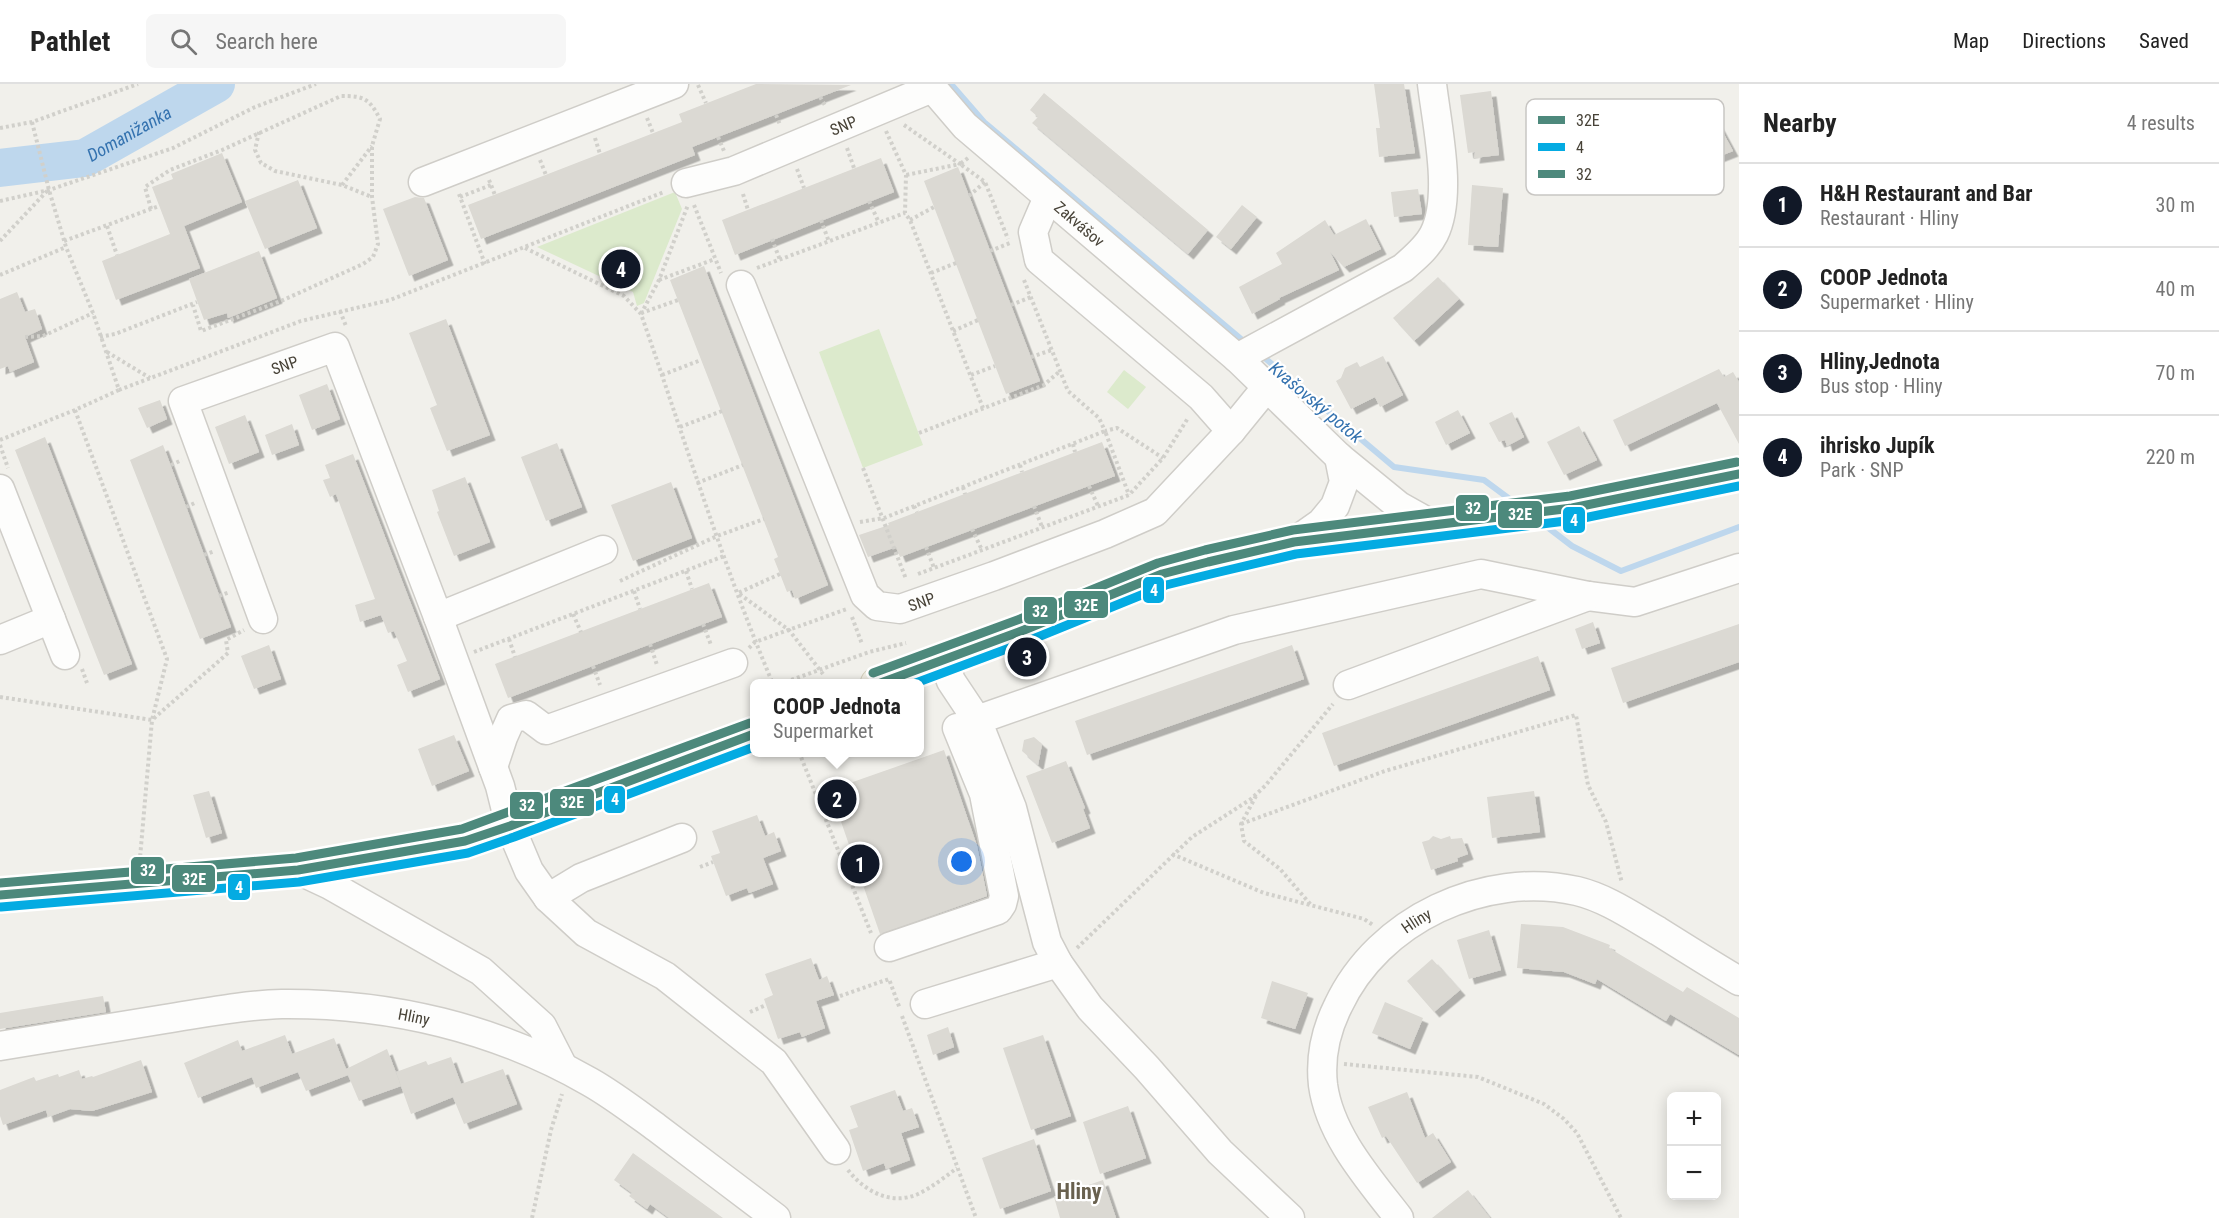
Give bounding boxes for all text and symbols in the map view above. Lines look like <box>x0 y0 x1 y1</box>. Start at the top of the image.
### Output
search box <box>146 14 566 68</box>
text: Pathlet <box>30 25 110 58</box>
icon: search <box>167 25 200 58</box>
text: Search here <box>215 29 318 54</box>
text: Map <box>1953 29 1989 53</box>
text: Directions <box>2022 29 2106 53</box>
text: Saved <box>2139 29 2189 53</box>
legend <box>1526 99 1724 195</box>
water label: Domanižanka <box>83 101 175 165</box>
text: Nearby <box>1763 108 1837 138</box>
street label: SNP <box>827 111 860 139</box>
text: 32E <box>1576 111 1600 130</box>
text: 4 results <box>2127 111 2195 135</box>
text: 4 <box>1576 138 1584 157</box>
text: 32 <box>1576 165 1592 184</box>
text: H&H Restaurant and Bar <box>1820 181 2033 206</box>
text: 1 <box>1777 193 1788 217</box>
text: 30 m <box>2156 193 2195 217</box>
street label: Zakvášov <box>1051 197 1109 250</box>
text: Restaurant · Hliny <box>1820 206 1959 230</box>
pin: 4 <box>602 246 640 291</box>
text: COOP Jednota <box>1820 265 1948 290</box>
text: 2 <box>1777 277 1788 301</box>
text: 40 m <box>2156 277 2195 301</box>
text: Supermarket · Hliny <box>1820 290 1974 314</box>
text: Hliny,Jednota <box>1820 349 1940 374</box>
street label: SNP <box>269 351 301 378</box>
water label: Kvašovský potok <box>1265 357 1368 448</box>
text: 3 <box>1777 361 1788 385</box>
text: 70 m <box>2156 361 2195 385</box>
text: Bus stop · Hliny <box>1820 374 1943 398</box>
text: ihrisko Jupík <box>1820 433 1935 458</box>
text: 4 <box>1777 445 1788 469</box>
text: 220 m <box>2146 445 2195 469</box>
text: Park · SNP <box>1820 458 1904 482</box>
line badge: 32 <box>1455 494 1490 522</box>
text: 32 <box>1465 499 1481 518</box>
line badge: 32E <box>1497 500 1543 529</box>
text: 32E <box>1508 505 1532 524</box>
line badge: 4 <box>1562 506 1586 534</box>
text: 4 <box>1570 511 1578 530</box>
line badge: 4 <box>1142 576 1165 604</box>
text: 4 <box>1150 581 1158 600</box>
street label: SNP <box>905 588 937 615</box>
line badge: 32E <box>1063 590 1109 619</box>
line badge: 32 <box>1023 596 1058 625</box>
text: 32E <box>1074 596 1098 615</box>
text: 32 <box>1032 602 1048 621</box>
pin: 3 <box>1008 634 1046 680</box>
popup <box>750 679 924 757</box>
text: COOP Jednota <box>773 694 901 719</box>
text: Supermarket <box>773 719 873 743</box>
pin: 2 <box>818 776 856 822</box>
line badge: 4 <box>603 785 626 814</box>
line badge: 32E <box>549 788 595 817</box>
text: 4 <box>611 790 619 809</box>
line badge: 32 <box>509 791 544 820</box>
text: 32E <box>560 793 584 812</box>
text: 32 <box>519 796 535 815</box>
pin: 1 <box>840 842 880 886</box>
your location <box>947 847 976 876</box>
line badge: 32 <box>130 856 165 885</box>
text: 32 <box>140 861 156 880</box>
line badge: 32E <box>171 864 216 893</box>
text: 32E <box>182 870 206 889</box>
line badge: 4 <box>227 873 251 901</box>
text: 4 <box>235 878 243 897</box>
street label: Hliny <box>1397 904 1435 937</box>
street label: Hliny <box>397 1004 432 1029</box>
map controls <box>1667 1092 1721 1200</box>
button: + <box>1667 1092 1721 1146</box>
button: − <box>1667 1146 1721 1200</box>
district label: Hliny <box>1056 1179 1102 1204</box>

